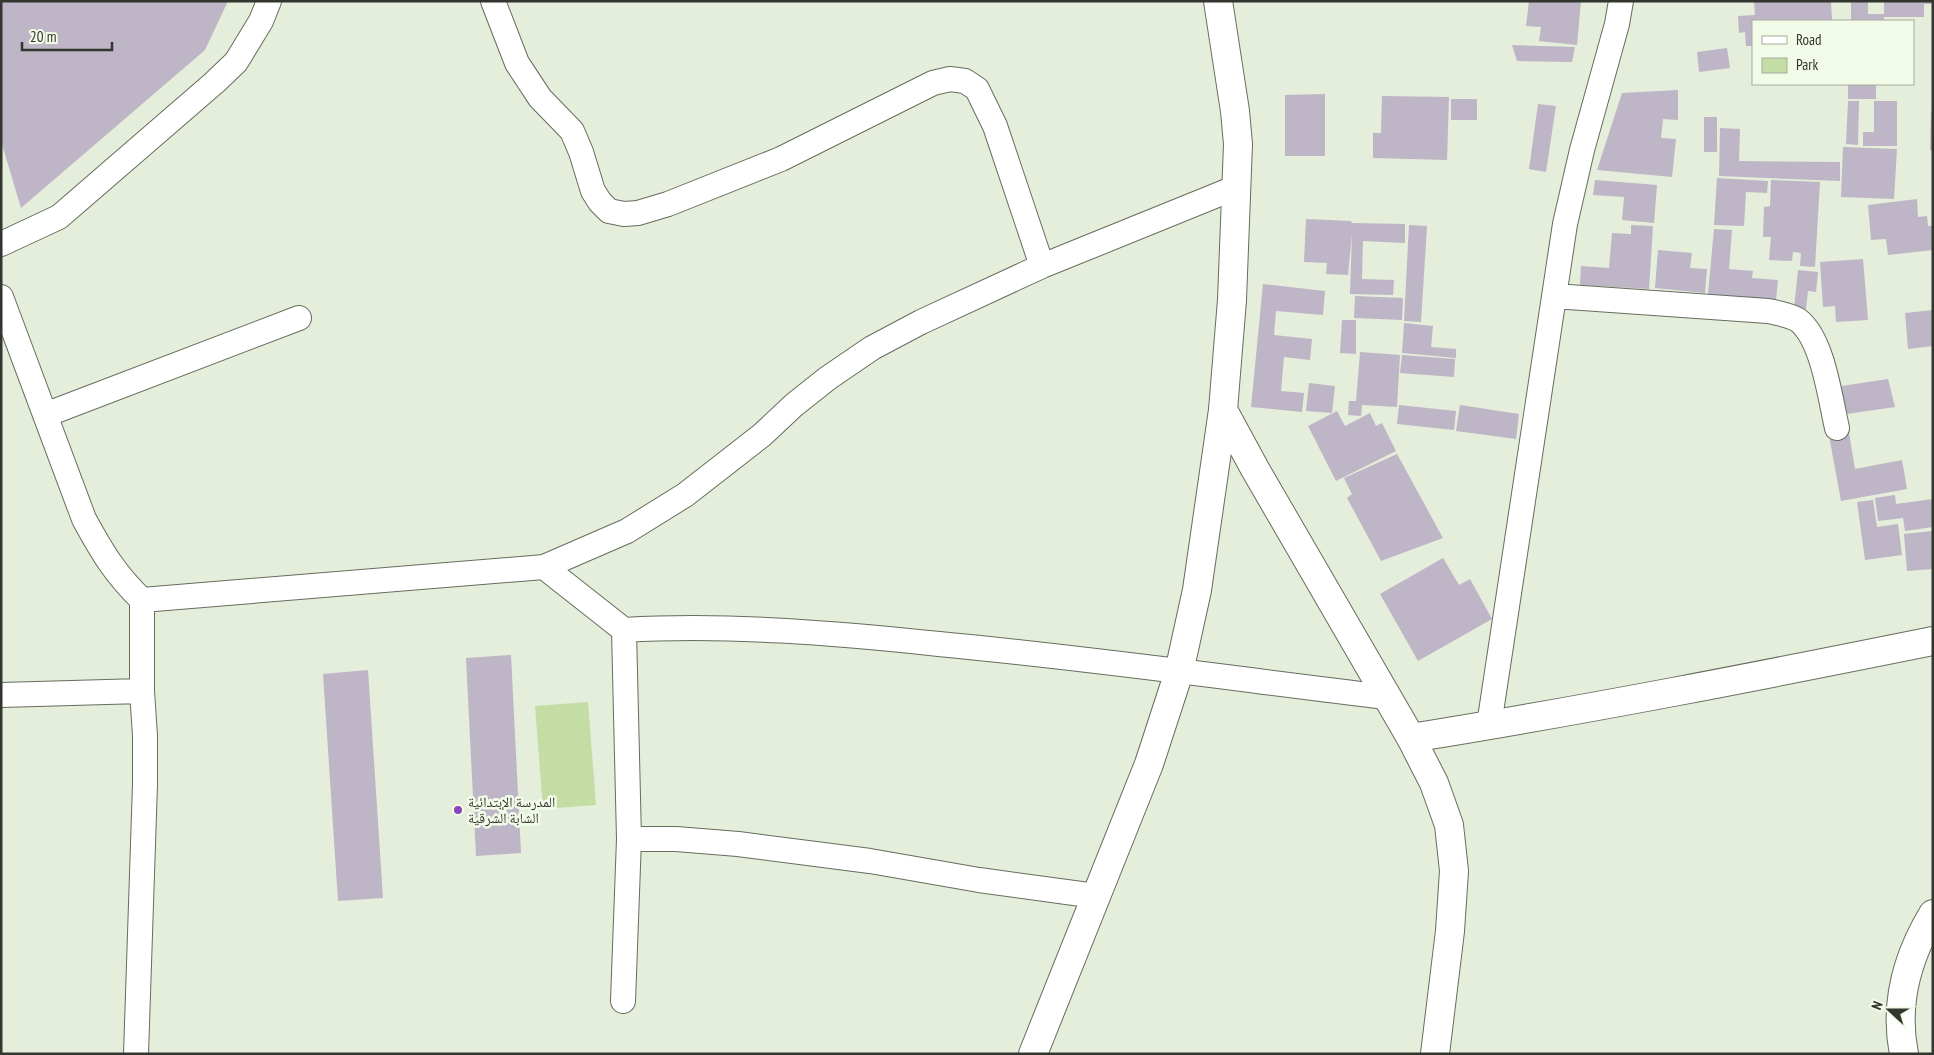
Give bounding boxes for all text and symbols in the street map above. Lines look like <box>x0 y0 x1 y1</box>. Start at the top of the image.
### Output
scale bar <box>22 20 112 52</box>
legend <box>1752 20 1914 85</box>
text: 20 m <box>30 27 56 46</box>
text: Road <box>1796 30 1822 49</box>
text: Park <box>1796 55 1818 74</box>
place label: المدرسة الإبتدائية الشابة الشرقية <box>468 793 555 827</box>
marker: المدرسة الإبتدائية الشابة الشرقية <box>452 804 464 816</box>
north arrow <box>1864 985 1914 1035</box>
text: N <box>1867 999 1887 1012</box>

